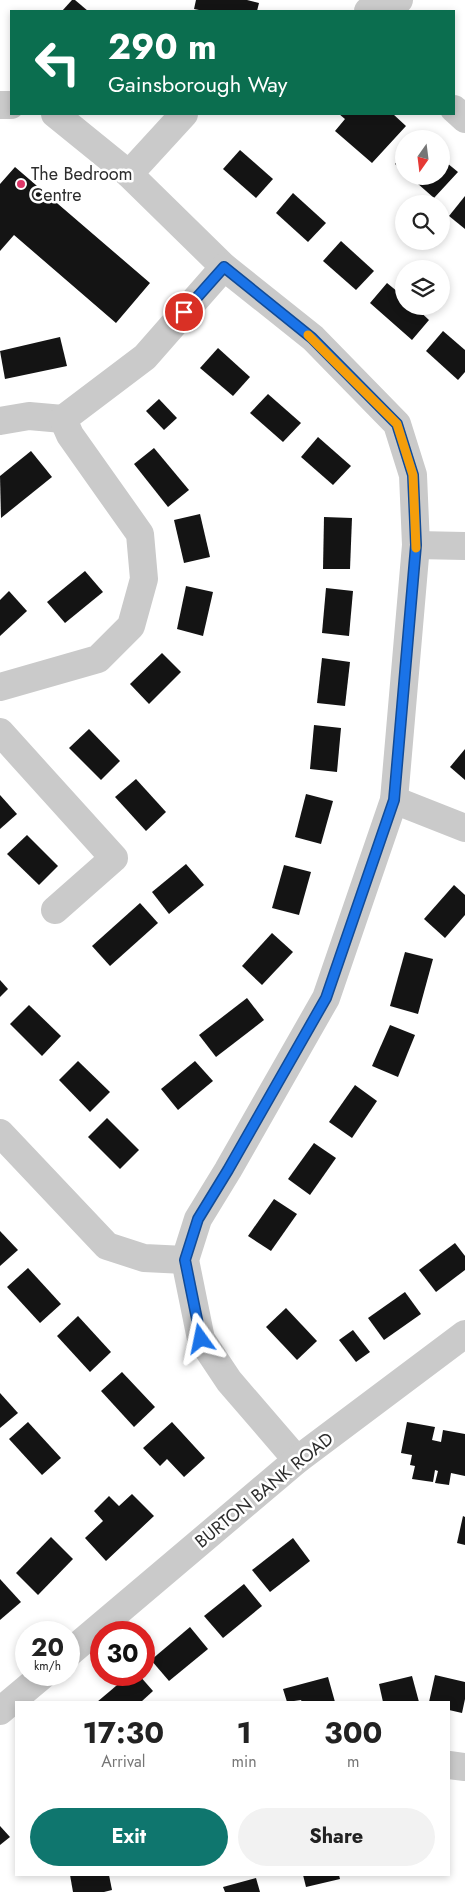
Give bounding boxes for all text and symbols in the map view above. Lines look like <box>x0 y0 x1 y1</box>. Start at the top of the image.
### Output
text: 290 m <box>108 22 217 72</box>
icon: left <box>25 30 90 95</box>
text: Gainsborough Way <box>108 68 288 100</box>
north arrow <box>395 130 450 185</box>
map controls <box>395 130 450 315</box>
place label: The Bedroom Centre <box>31 161 133 208</box>
marker: The Bedroom Centre <box>15 178 27 190</box>
button: search <box>395 195 450 250</box>
button: layers <box>395 260 450 315</box>
pin <box>163 291 205 333</box>
icon: arrive <box>170 298 198 326</box>
position arrow <box>174 1312 226 1364</box>
street label: BURTON BANK ROAD <box>189 1426 339 1554</box>
speed limit sign: 30 <box>90 1621 155 1686</box>
text: 20 <box>31 1629 64 1665</box>
text: km/h <box>34 1657 61 1675</box>
text: 17:30 <box>83 1711 164 1754</box>
text: 1 <box>236 1711 252 1754</box>
text: 300 <box>324 1711 382 1754</box>
text: Arrival <box>101 1750 145 1773</box>
text: min <box>232 1750 257 1773</box>
text: m <box>347 1750 360 1773</box>
button: Exit <box>30 1808 228 1866</box>
button: Share <box>238 1808 435 1866</box>

